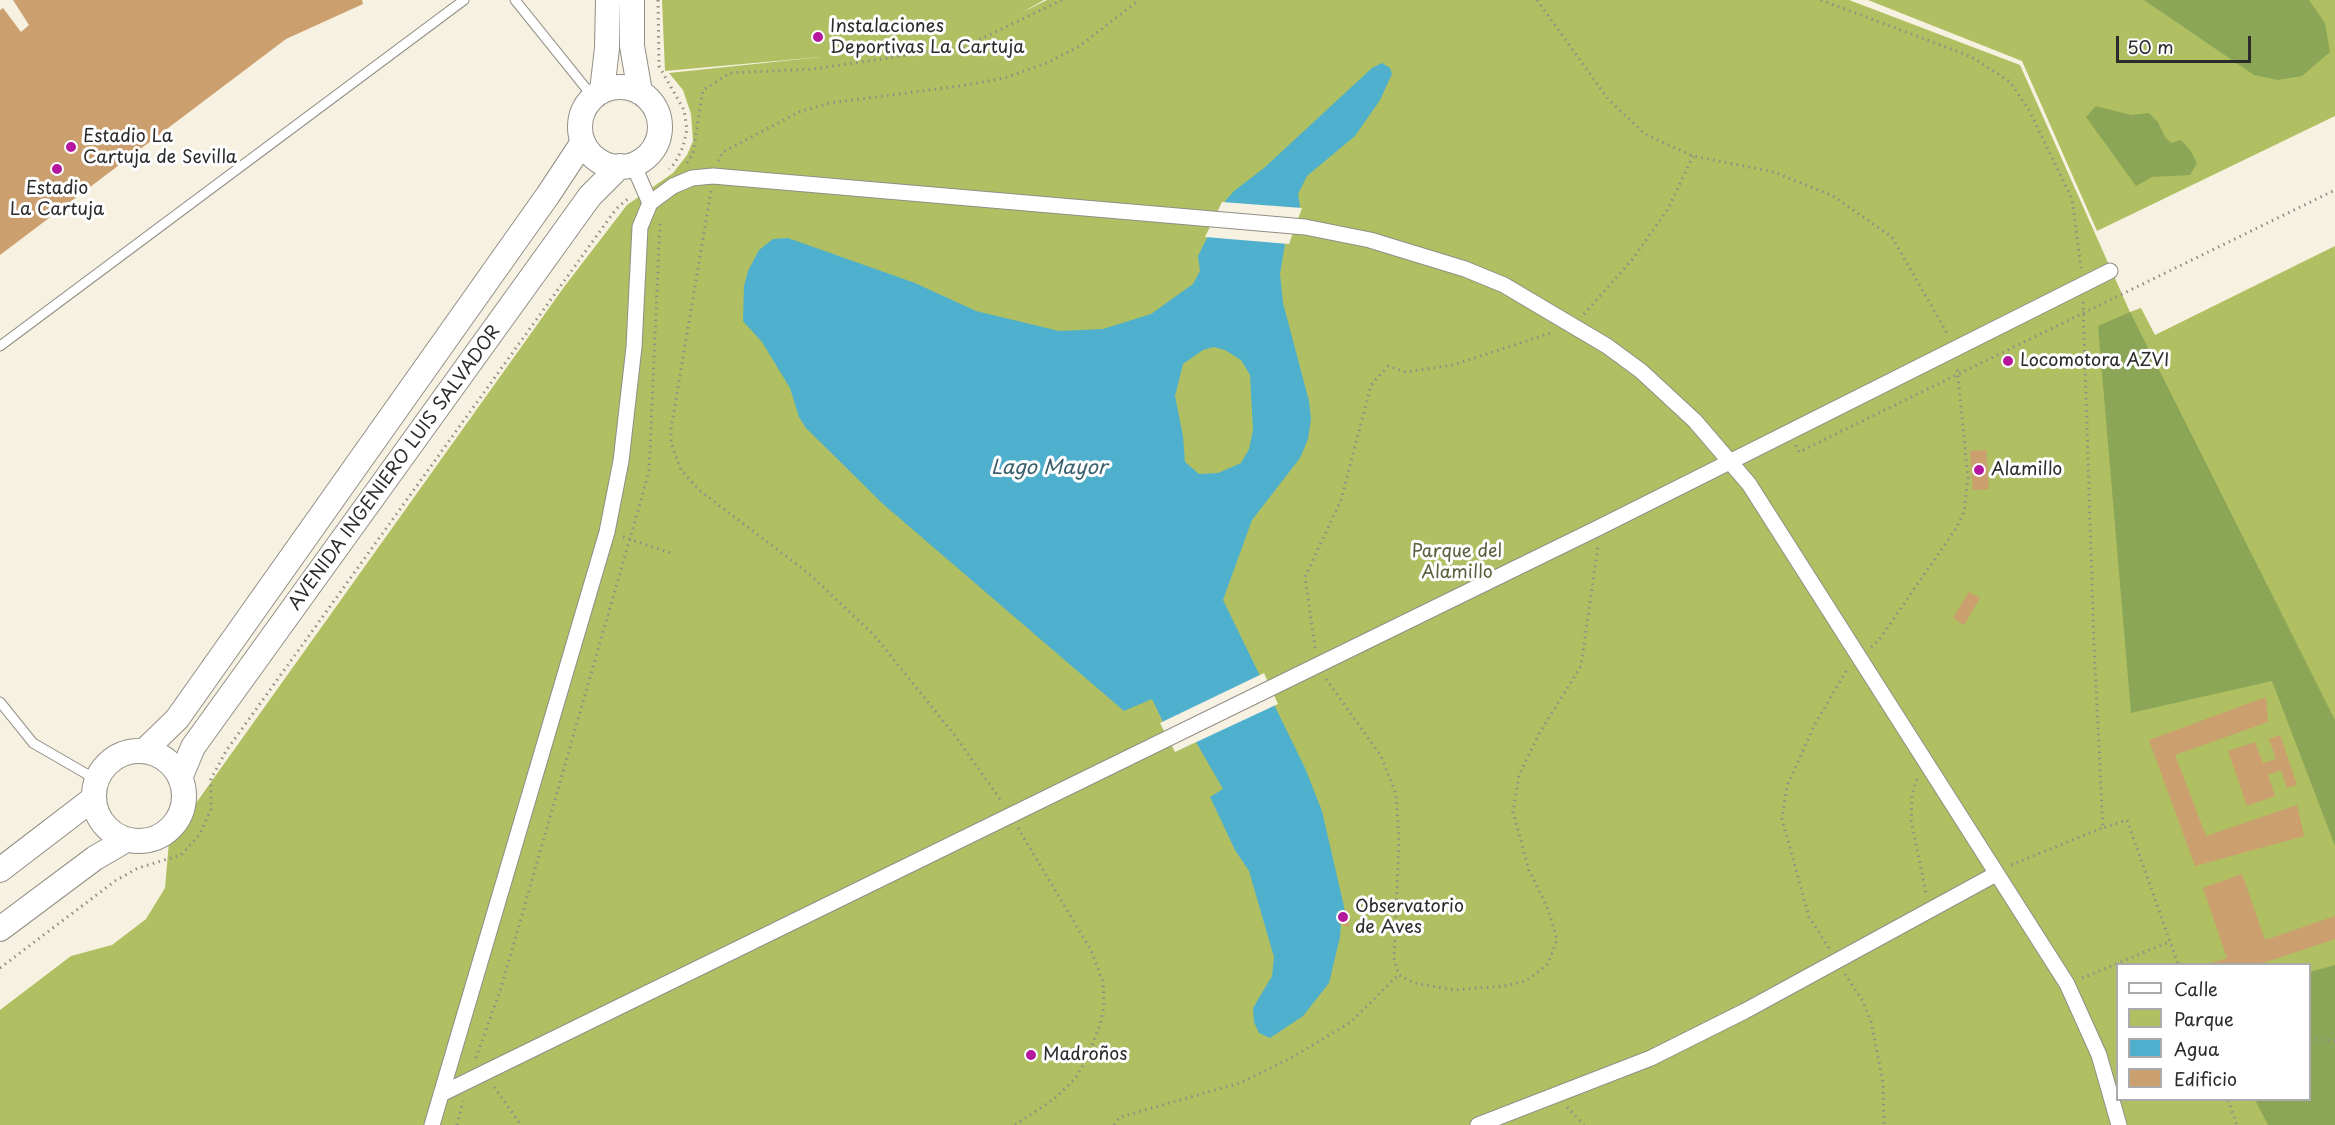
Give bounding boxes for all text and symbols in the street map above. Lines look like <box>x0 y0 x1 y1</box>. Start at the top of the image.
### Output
place label: Instalaciones Deportivas La Cartuja <box>830 16 1024 58</box>
scale bar <box>2119 24 2254 62</box>
marker: Instalaciones Deportivas La Cartuja <box>811 30 825 44</box>
text: 50 m <box>2127 33 2174 60</box>
place label: Estadio La Cartuja de Sevilla <box>83 126 237 168</box>
marker: Estadio La Cartuja de Sevilla <box>64 140 78 154</box>
marker: Estadio La Cartuja <box>50 162 64 176</box>
place label: Estadio La Cartuja <box>10 178 104 220</box>
street label: AVENIDA INGENIERO LUIS SALVADOR <box>284 322 506 614</box>
place label: Locomotora AZVI <box>2020 350 2169 372</box>
marker: Locomotora AZVI <box>2001 354 2015 368</box>
water label: Lago Mayor <box>991 456 1107 480</box>
place label: Alamillo <box>1991 459 2062 481</box>
marker: Alamillo <box>1972 463 1986 477</box>
park label: Parque del Alamillo <box>1412 541 1502 584</box>
place label: Observatorio de Aves <box>1355 896 1464 938</box>
marker: Observatorio de Aves <box>1336 910 1350 924</box>
legend <box>2116 963 2311 1101</box>
text: Calle <box>2174 975 2218 1002</box>
text: Parque <box>2174 1005 2234 1032</box>
text: Agua <box>2174 1035 2219 1062</box>
place label: Madroños <box>1043 1044 1128 1066</box>
marker: Madroños <box>1024 1048 1038 1062</box>
text: Edificio <box>2174 1065 2237 1092</box>

